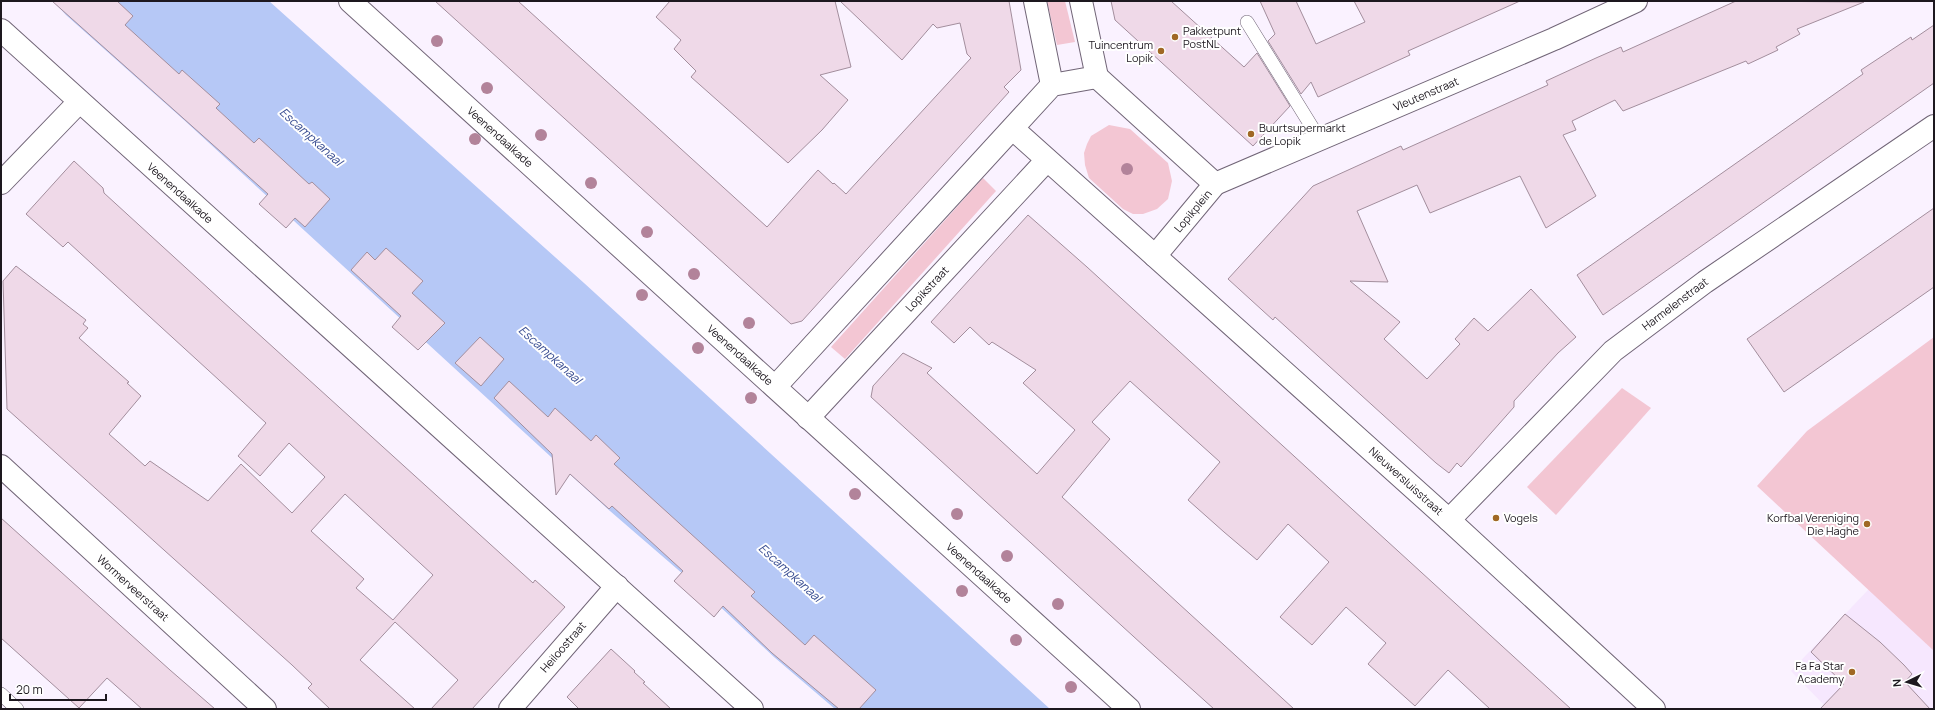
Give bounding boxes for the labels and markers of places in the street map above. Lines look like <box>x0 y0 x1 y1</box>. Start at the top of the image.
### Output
place label: Pakketpunt PostNL <box>1183 23 1241 51</box>
marker: Pakketpunt PostNL <box>1170 32 1180 42</box>
place label: Tuincentrum Lopik <box>1088 37 1154 65</box>
marker: Tuincentrum Lopik <box>1156 46 1166 56</box>
place label: Buurtsupermarkt de Lopik <box>1259 120 1346 148</box>
marker: Buurtsupermarkt de Lopik <box>1246 129 1256 139</box>
place label: Vogels <box>1504 510 1538 525</box>
place label: Korfbal Vereniging Die Haghe <box>1767 510 1860 538</box>
marker: Vogels <box>1491 513 1501 523</box>
marker: Korfbal Vereniging Die Haghe <box>1862 519 1872 529</box>
place label: Fa Fa Star Academy <box>1795 658 1844 686</box>
marker: Fa Fa Star Academy <box>1847 667 1857 677</box>

